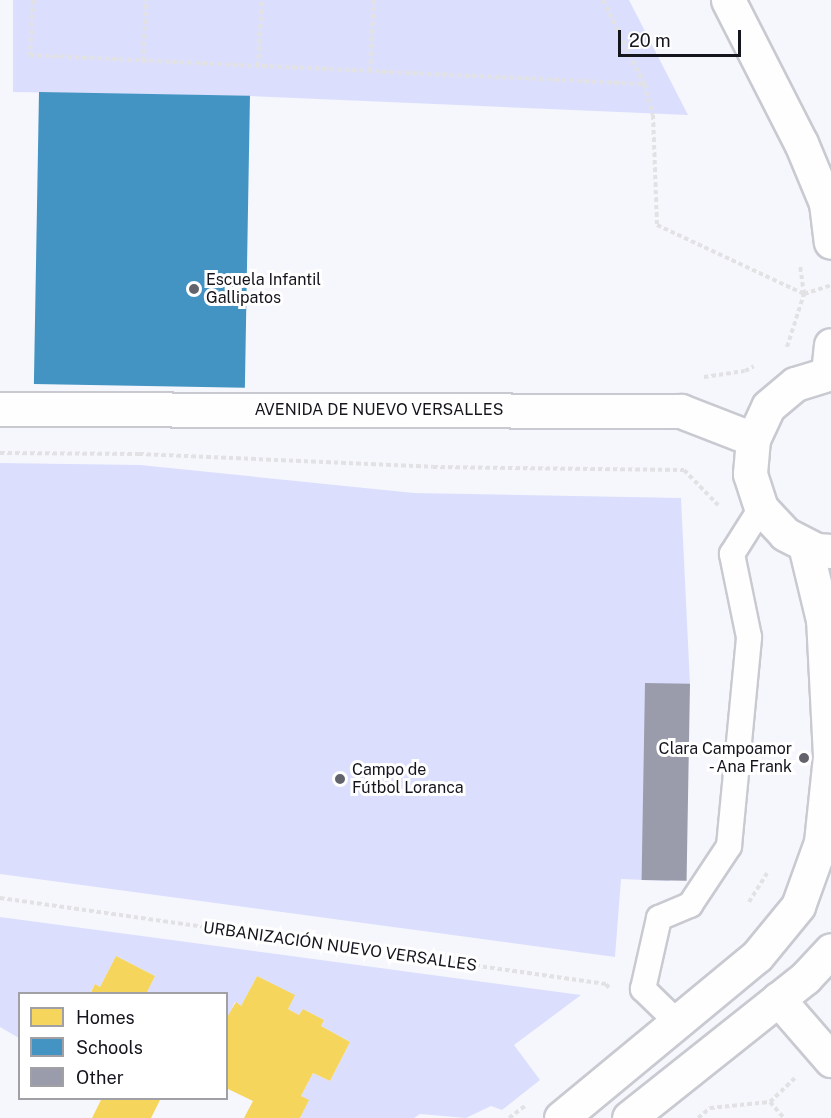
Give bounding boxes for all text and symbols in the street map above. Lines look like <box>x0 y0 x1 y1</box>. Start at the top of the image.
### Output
scale bar <box>621 18 744 56</box>
text: 20 m <box>629 30 671 51</box>
place label: Escuela Infantil Gallipatos <box>206 270 321 308</box>
marker: Escuela Infantil Gallipatos <box>187 282 201 296</box>
street label: AVENIDA DE NUEVO VERSALLES <box>254 400 504 420</box>
place label: Clara Campoamor - Ana Frank <box>659 739 792 777</box>
marker: Clara Campoamor - Ana Frank <box>797 751 811 765</box>
place label: Campo de Fútbol Loranca <box>352 760 464 798</box>
marker: Campo de Fútbol Loranca <box>333 772 347 786</box>
street label: URBANIZACIÓN NUEVO VERSALLES <box>202 918 478 976</box>
legend <box>18 992 228 1100</box>
text: Homes <box>76 1007 135 1028</box>
text: Schools <box>76 1037 143 1058</box>
text: Other <box>76 1067 124 1088</box>

